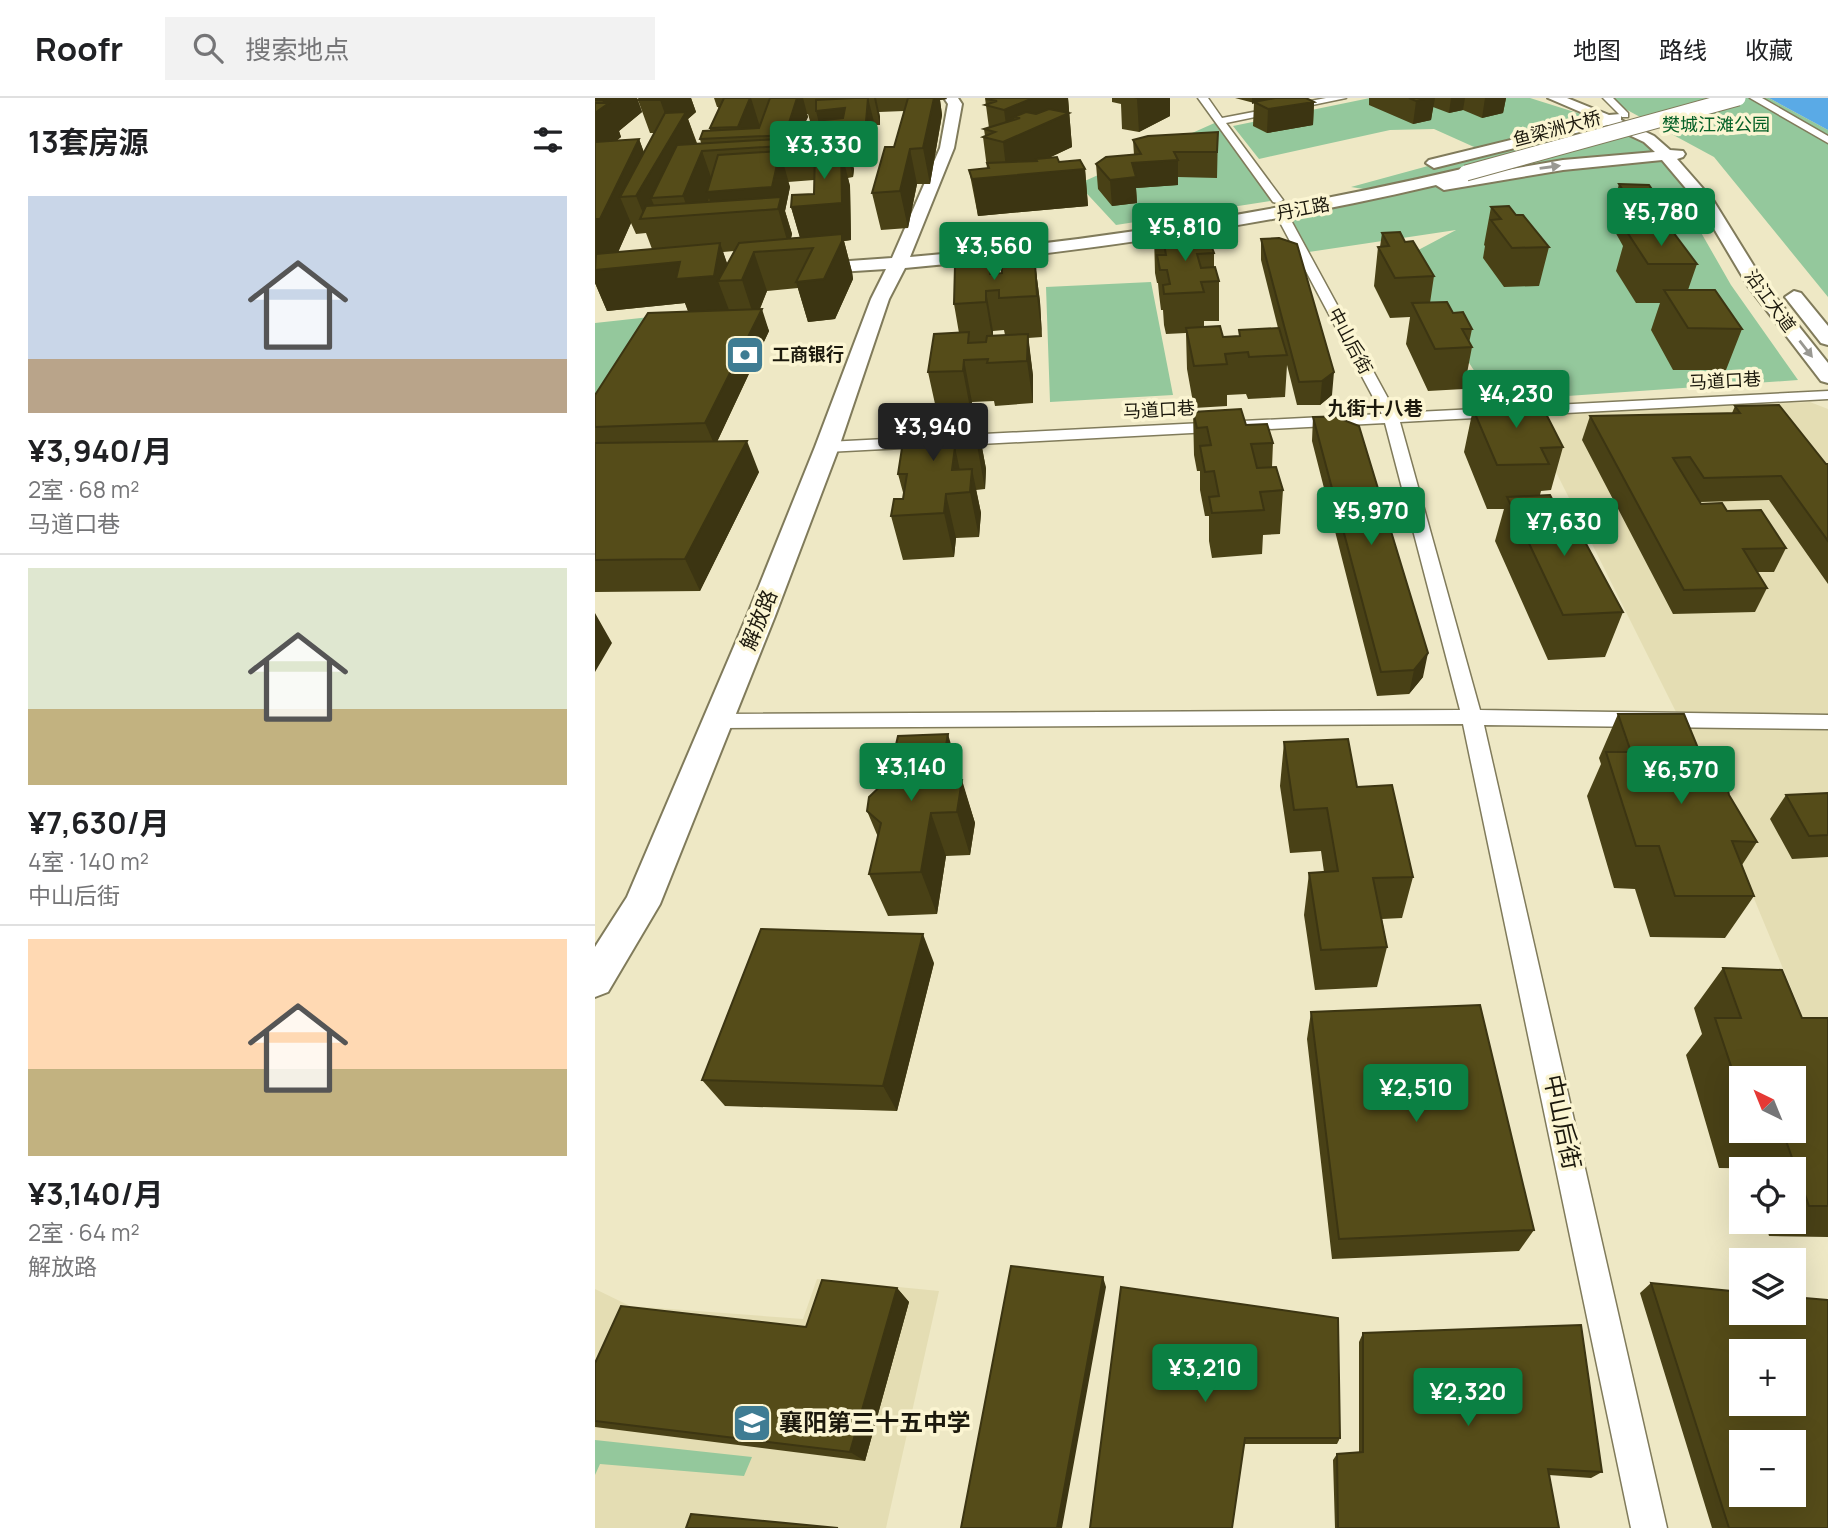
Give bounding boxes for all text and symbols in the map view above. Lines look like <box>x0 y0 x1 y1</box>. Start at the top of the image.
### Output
search box <box>165 17 655 80</box>
text: Roofr <box>35 26 123 71</box>
icon: search <box>189 29 227 67</box>
text: 搜索地点 <box>245 31 349 67</box>
text: 地图 <box>1573 33 1621 66</box>
text: 路线 <box>1659 33 1707 66</box>
text: 收藏 <box>1745 33 1793 66</box>
street label: 鱼梁洲大桥 <box>1510 105 1603 151</box>
park label: 樊城江滩公园 <box>1662 112 1770 136</box>
text: 13套房源 <box>28 121 149 162</box>
icon: filters <box>529 121 567 159</box>
pin: ¥3,330 <box>767 122 881 181</box>
text: ¥3,330 <box>786 128 862 160</box>
one-way arrow <box>1539 161 1561 172</box>
pin: ¥5,780 <box>1604 188 1718 248</box>
street label: 丹江路 <box>1274 191 1332 225</box>
text: ¥5,780 <box>1623 195 1699 227</box>
pin: ¥5,810 <box>1128 204 1242 263</box>
text: ¥5,810 <box>1148 210 1222 242</box>
pin: ¥3,560 <box>937 222 1051 282</box>
text: ¥3,560 <box>955 229 1033 261</box>
icon: home <box>235 242 361 368</box>
street label: 沿江大道 <box>1740 264 1802 337</box>
street label: 中山后街 <box>1323 303 1378 378</box>
bank icon: 工商银行 <box>724 334 766 376</box>
one-way arrow <box>1799 340 1814 358</box>
place label: 工商银行 <box>772 342 844 366</box>
street label: 马道口巷 <box>1688 366 1762 394</box>
pin: ¥4,230 <box>1459 370 1573 430</box>
text: ¥4,230 <box>1478 377 1554 409</box>
street label: 马道口巷 <box>1122 395 1196 423</box>
district label: 九街十八巷 <box>1327 395 1423 421</box>
pin: ¥3,940 <box>876 404 990 463</box>
text: ¥3,940 <box>894 410 972 442</box>
text: ¥3,940/月 <box>28 430 173 471</box>
text: 2室 · 68 m² <box>28 473 139 505</box>
pin: ¥5,970 <box>1314 488 1428 547</box>
text: ¥5,970 <box>1333 494 1409 526</box>
pin: ¥7,630 <box>1507 498 1621 558</box>
text: ¥7,630 <box>1526 505 1602 537</box>
text: 马道口巷 <box>28 507 120 539</box>
street label: 解放路 <box>733 585 783 654</box>
icon: home <box>235 614 361 740</box>
pin: ¥3,140 <box>854 744 968 803</box>
pin: ¥6,570 <box>1624 746 1738 806</box>
text: ¥3,140 <box>876 750 946 782</box>
text: ¥6,570 <box>1643 753 1719 785</box>
text: ¥7,630/月 <box>28 802 170 843</box>
text: 4室 · 140 m² <box>28 845 149 877</box>
text: 中山后街 <box>28 879 120 911</box>
icon: home <box>235 985 361 1111</box>
pin: ¥2,510 <box>1359 1065 1473 1124</box>
north arrow <box>1729 1066 1806 1143</box>
map controls <box>1729 1066 1806 1507</box>
text: ¥2,510 <box>1379 1071 1453 1103</box>
street label: 中山后街 <box>1537 1071 1590 1172</box>
button: locate <box>1729 1157 1806 1234</box>
text: ¥3,140/月 <box>28 1173 163 1214</box>
text: 2室 · 64 m² <box>28 1216 140 1248</box>
button: layers <box>1729 1248 1806 1325</box>
text: 解放路 <box>28 1250 97 1282</box>
button: + <box>1729 1339 1806 1416</box>
pin: ¥3,210 <box>1148 1344 1262 1404</box>
text: ¥3,210 <box>1168 1351 1242 1383</box>
pin: ¥2,320 <box>1411 1368 1525 1428</box>
text: ¥2,320 <box>1430 1375 1506 1407</box>
school or university icon: 襄阳第三十五中学 <box>731 1402 773 1444</box>
place label: 襄阳第三十五中学 <box>779 1405 971 1438</box>
button: − <box>1729 1430 1806 1507</box>

